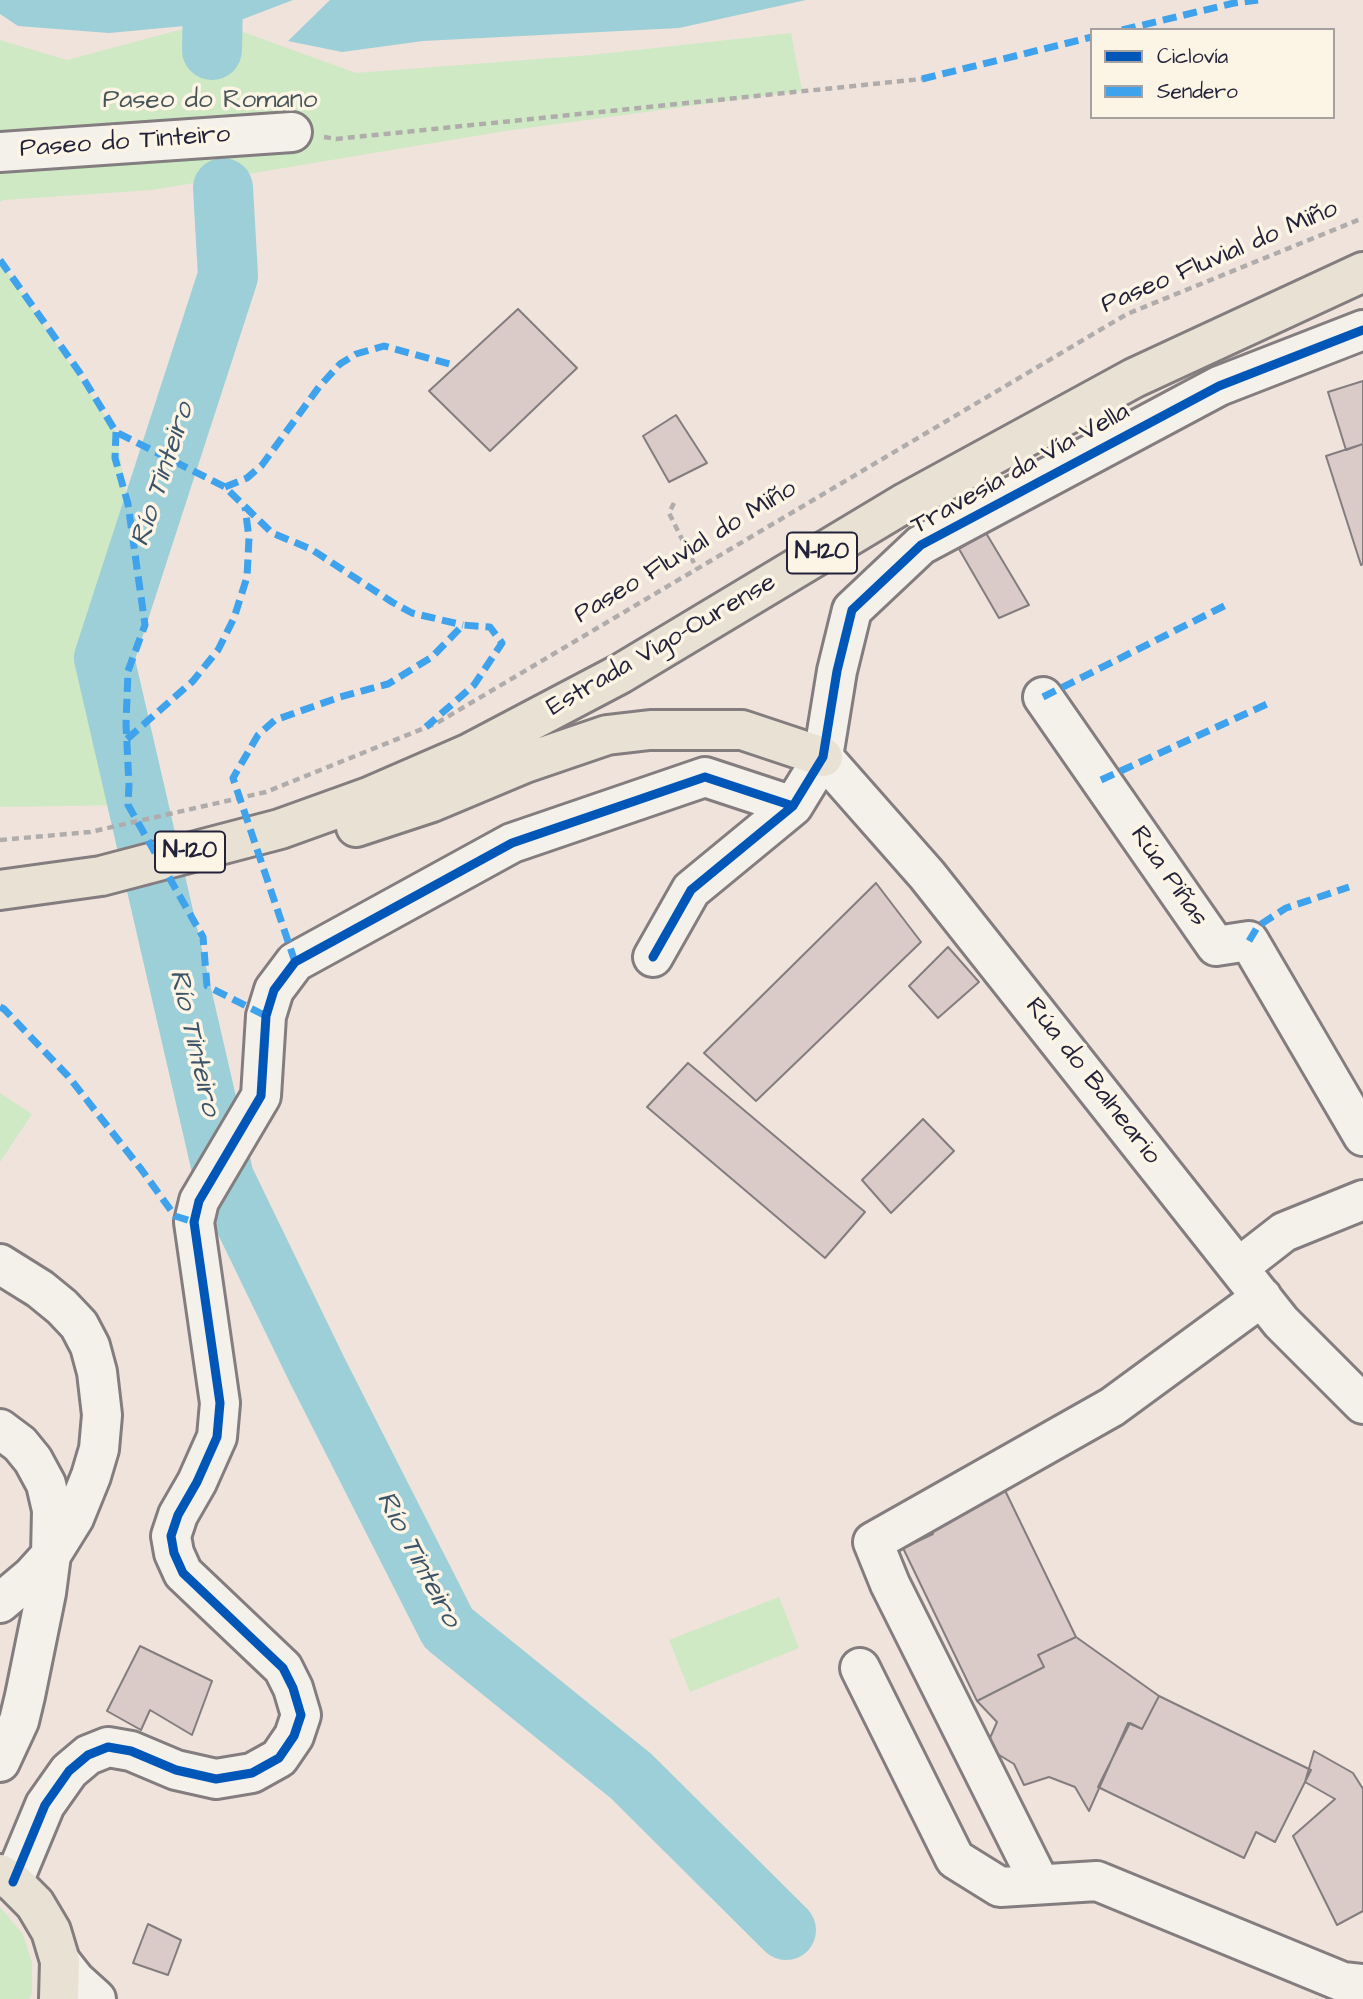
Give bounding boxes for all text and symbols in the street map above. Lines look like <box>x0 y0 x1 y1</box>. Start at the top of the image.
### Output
legend <box>1090 28 1335 119</box>
text: Ciclovía <box>1157 42 1228 71</box>
text: Sendero <box>1157 77 1238 106</box>
park label: Paseo do Romano <box>103 86 317 118</box>
street label: Paseo do Tinteiro <box>19 120 231 166</box>
street label: Paseo Fluvial do Miño <box>1097 194 1343 322</box>
street label: Travesía da Vía Vella <box>906 397 1136 543</box>
water label: Río Tinteiro <box>125 399 203 551</box>
street label: Paseo Fluvial do Miño <box>569 474 803 632</box>
road number: N-120 <box>787 532 857 574</box>
street label: Estrada Vigo-Ourense <box>542 568 782 724</box>
street label: Rúa Piñas <box>1122 821 1214 933</box>
road number: N-120 <box>155 832 225 872</box>
water label: Río Tinteiro <box>160 967 226 1119</box>
street label: Rúa do Balneario <box>1017 993 1167 1171</box>
water label: Río Tinteiro <box>367 1486 467 1634</box>

